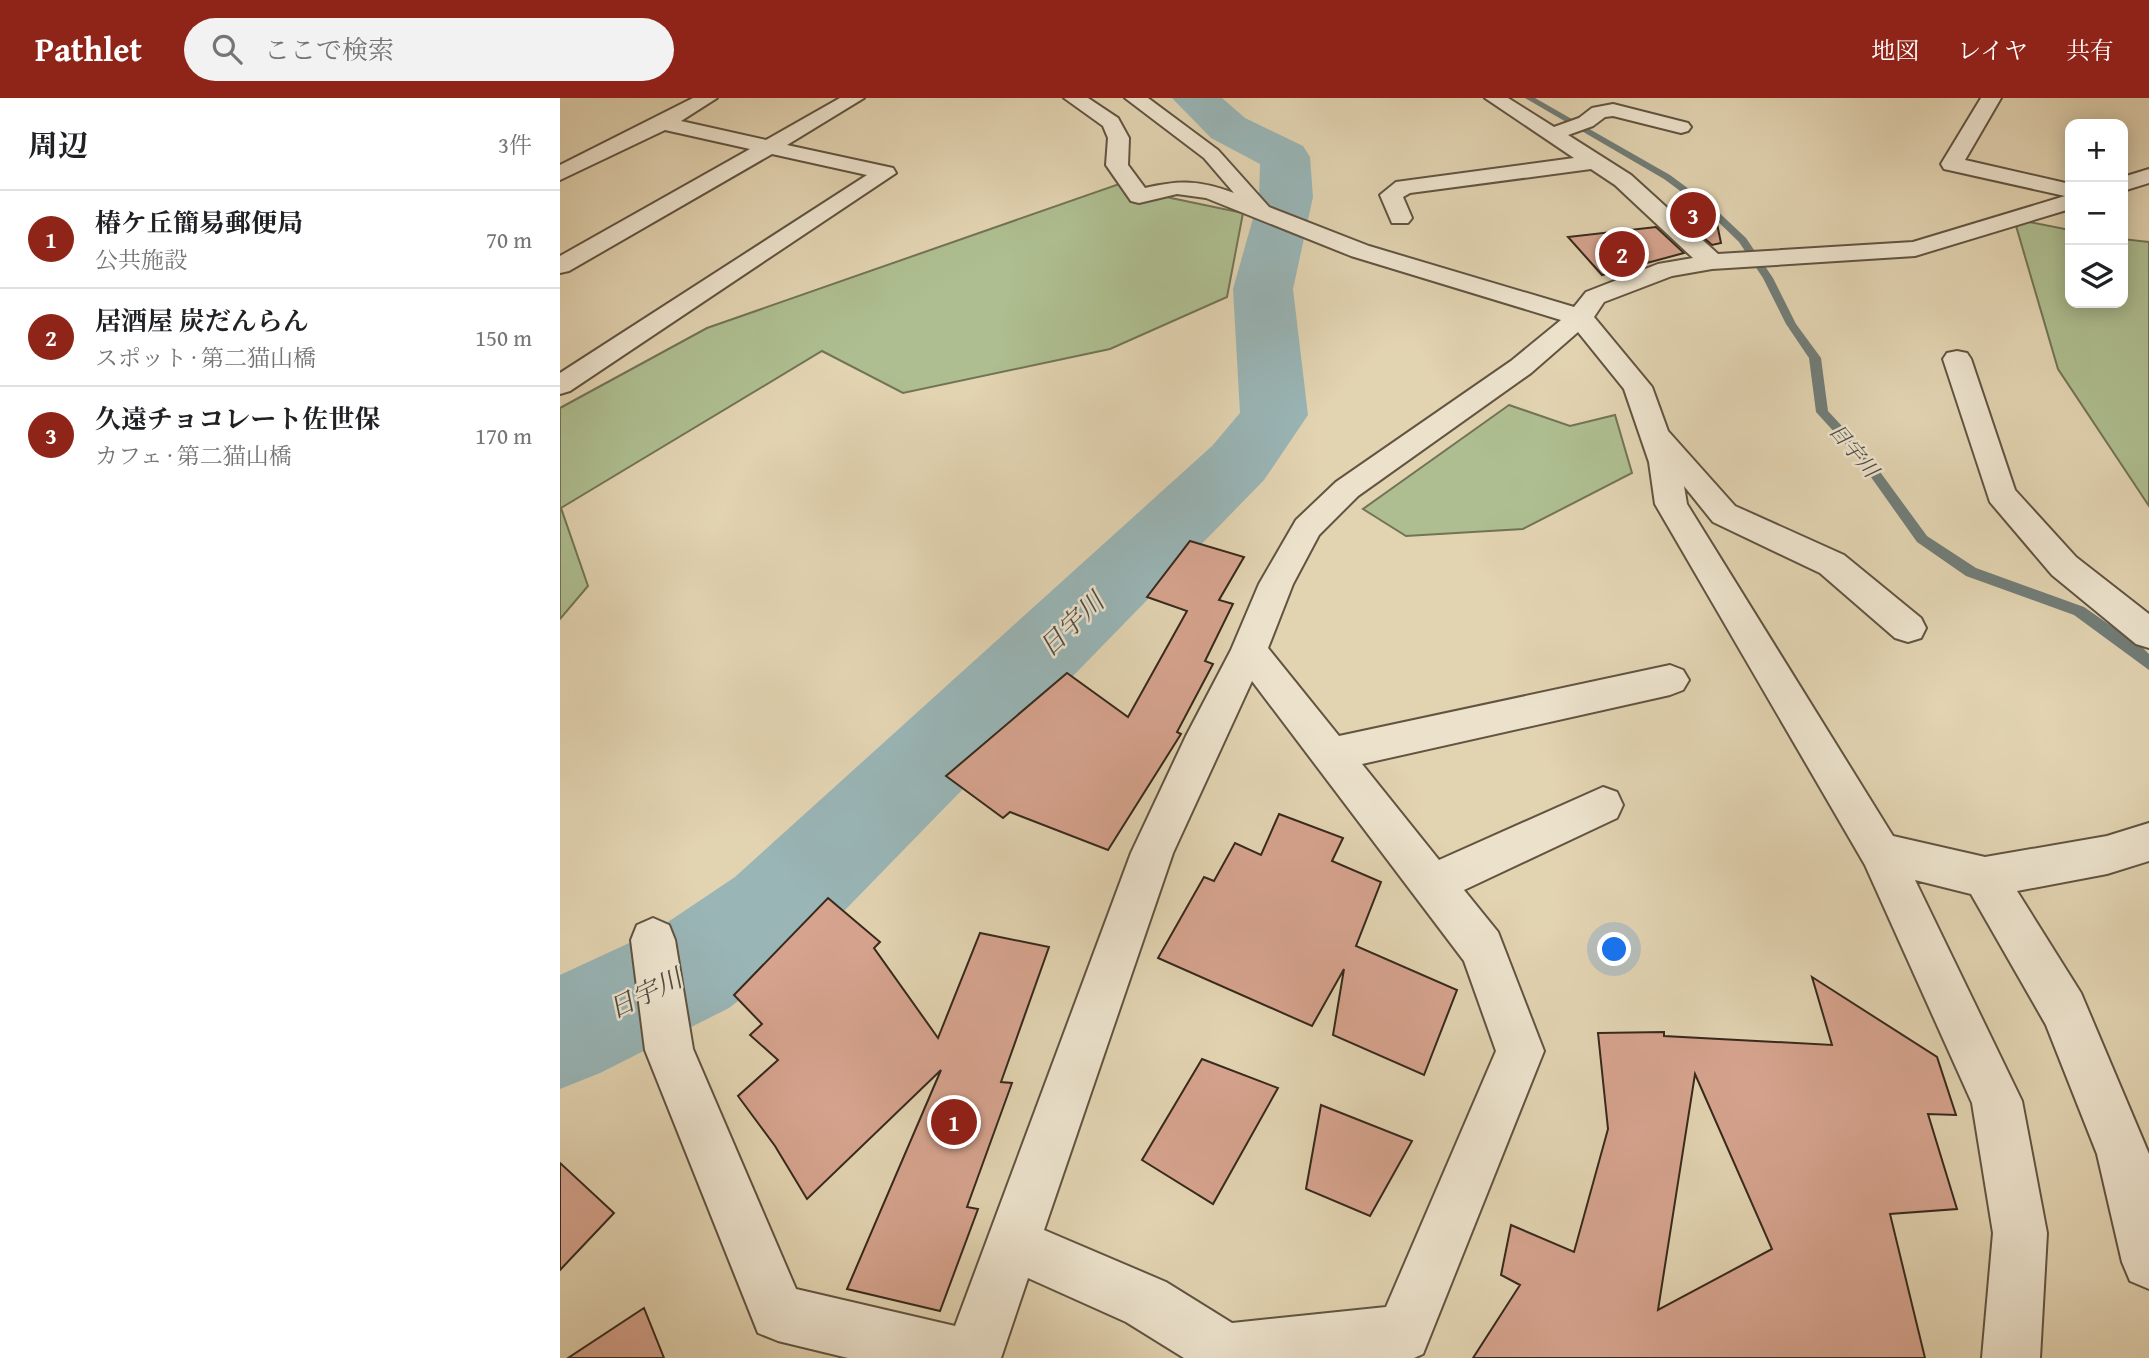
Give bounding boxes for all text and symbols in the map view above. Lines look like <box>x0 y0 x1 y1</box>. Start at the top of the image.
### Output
search box <box>184 18 674 81</box>
text: Pathlet <box>35 25 142 73</box>
icon: search <box>208 30 246 68</box>
text: ここで検索 <box>264 30 394 69</box>
text: 地図 <box>1871 33 1919 68</box>
text: レイヤ <box>1957 33 2028 68</box>
text: 共有 <box>2066 33 2114 68</box>
map controls <box>2065 119 2128 308</box>
button: + <box>2065 119 2128 182</box>
text: 周辺 <box>28 123 88 167</box>
text: 3件 <box>498 128 532 161</box>
button: − <box>2065 182 2128 245</box>
pin: 3 <box>1670 189 1716 241</box>
text: 椿ケ丘簡易郵便局 <box>95 203 303 242</box>
text: 1 <box>45 223 57 256</box>
text: 70 m <box>486 223 532 256</box>
pin: 2 <box>1599 228 1645 280</box>
text: 公共施設 <box>95 243 187 276</box>
button: layers <box>2065 245 2128 308</box>
text: 居酒屋 炭だんらん <box>95 301 309 340</box>
text: 2 <box>45 321 57 354</box>
text: 150 m <box>475 321 532 354</box>
text: スポット · 第二猫山橋 <box>95 341 316 374</box>
text: 久遠チョコレート佐世保 <box>95 399 380 438</box>
water label: 日宇川 <box>1822 416 1887 486</box>
text: 3 <box>45 419 57 452</box>
text: 170 m <box>475 419 532 452</box>
text: カフェ · 第二猫山橋 <box>95 439 292 472</box>
water label: 日宇川 <box>1029 581 1115 665</box>
your location <box>1597 932 1631 966</box>
water label: 日宇川 <box>601 957 691 1028</box>
pin: 1 <box>931 1096 977 1148</box>

